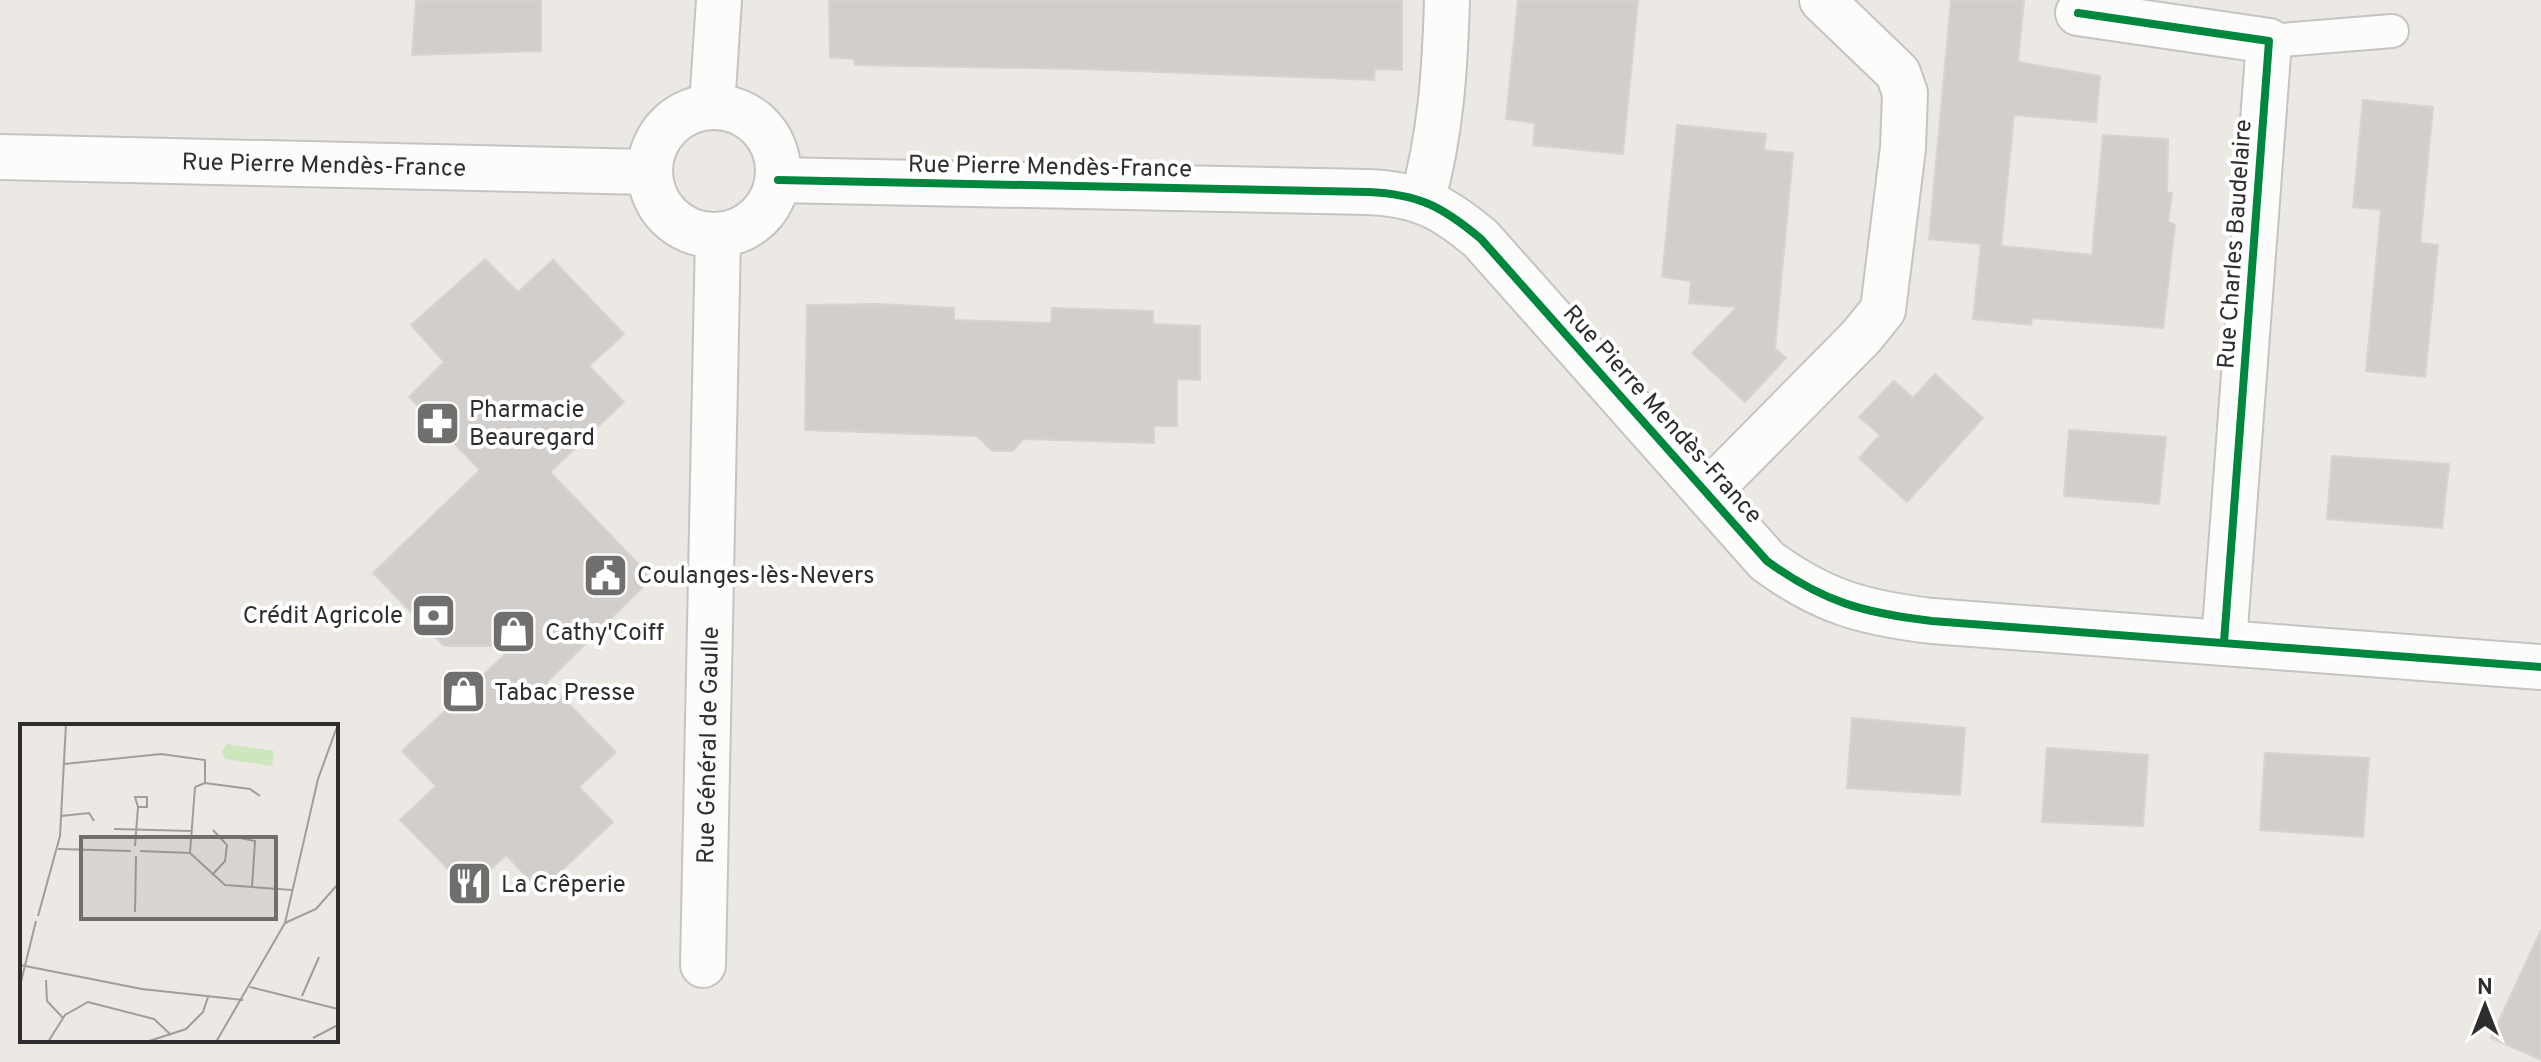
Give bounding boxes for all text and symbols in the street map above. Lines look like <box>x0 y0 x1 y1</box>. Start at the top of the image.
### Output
street label: Rue Charles Baudelaire <box>2212 119 2260 370</box>
street label: Rue Pierre Mendès-France <box>181 148 466 185</box>
street label: Rue Pierre Mendès-France <box>908 151 1192 185</box>
street label: Rue Pierre Mendès-France <box>1555 300 1768 531</box>
place label: Pharmacie Beauregard <box>469 396 595 454</box>
pharmacy icon: Pharmacie Beauregard <box>414 399 462 447</box>
public building icon: Coulanges-lès-Nevers <box>582 551 630 599</box>
place label: Coulanges-lès-Nevers <box>637 562 874 592</box>
bank icon: Crédit Agricole <box>410 591 458 639</box>
place label: Crédit Agricole <box>243 602 403 632</box>
shop icon: Cathy'Coiff <box>490 608 538 656</box>
place label: Cathy'Coiff <box>545 619 664 649</box>
street label: Rue Général de Gaulle <box>692 626 727 864</box>
shop icon: Tabac Presse <box>439 668 487 716</box>
place label: Tabac Presse <box>494 679 635 709</box>
inset map <box>20 724 338 1042</box>
restaurant icon: La Crêperie <box>446 860 494 908</box>
place label: La Crêperie <box>501 871 626 901</box>
north arrow <box>2445 966 2525 1046</box>
text: N <box>2477 975 2493 1002</box>

